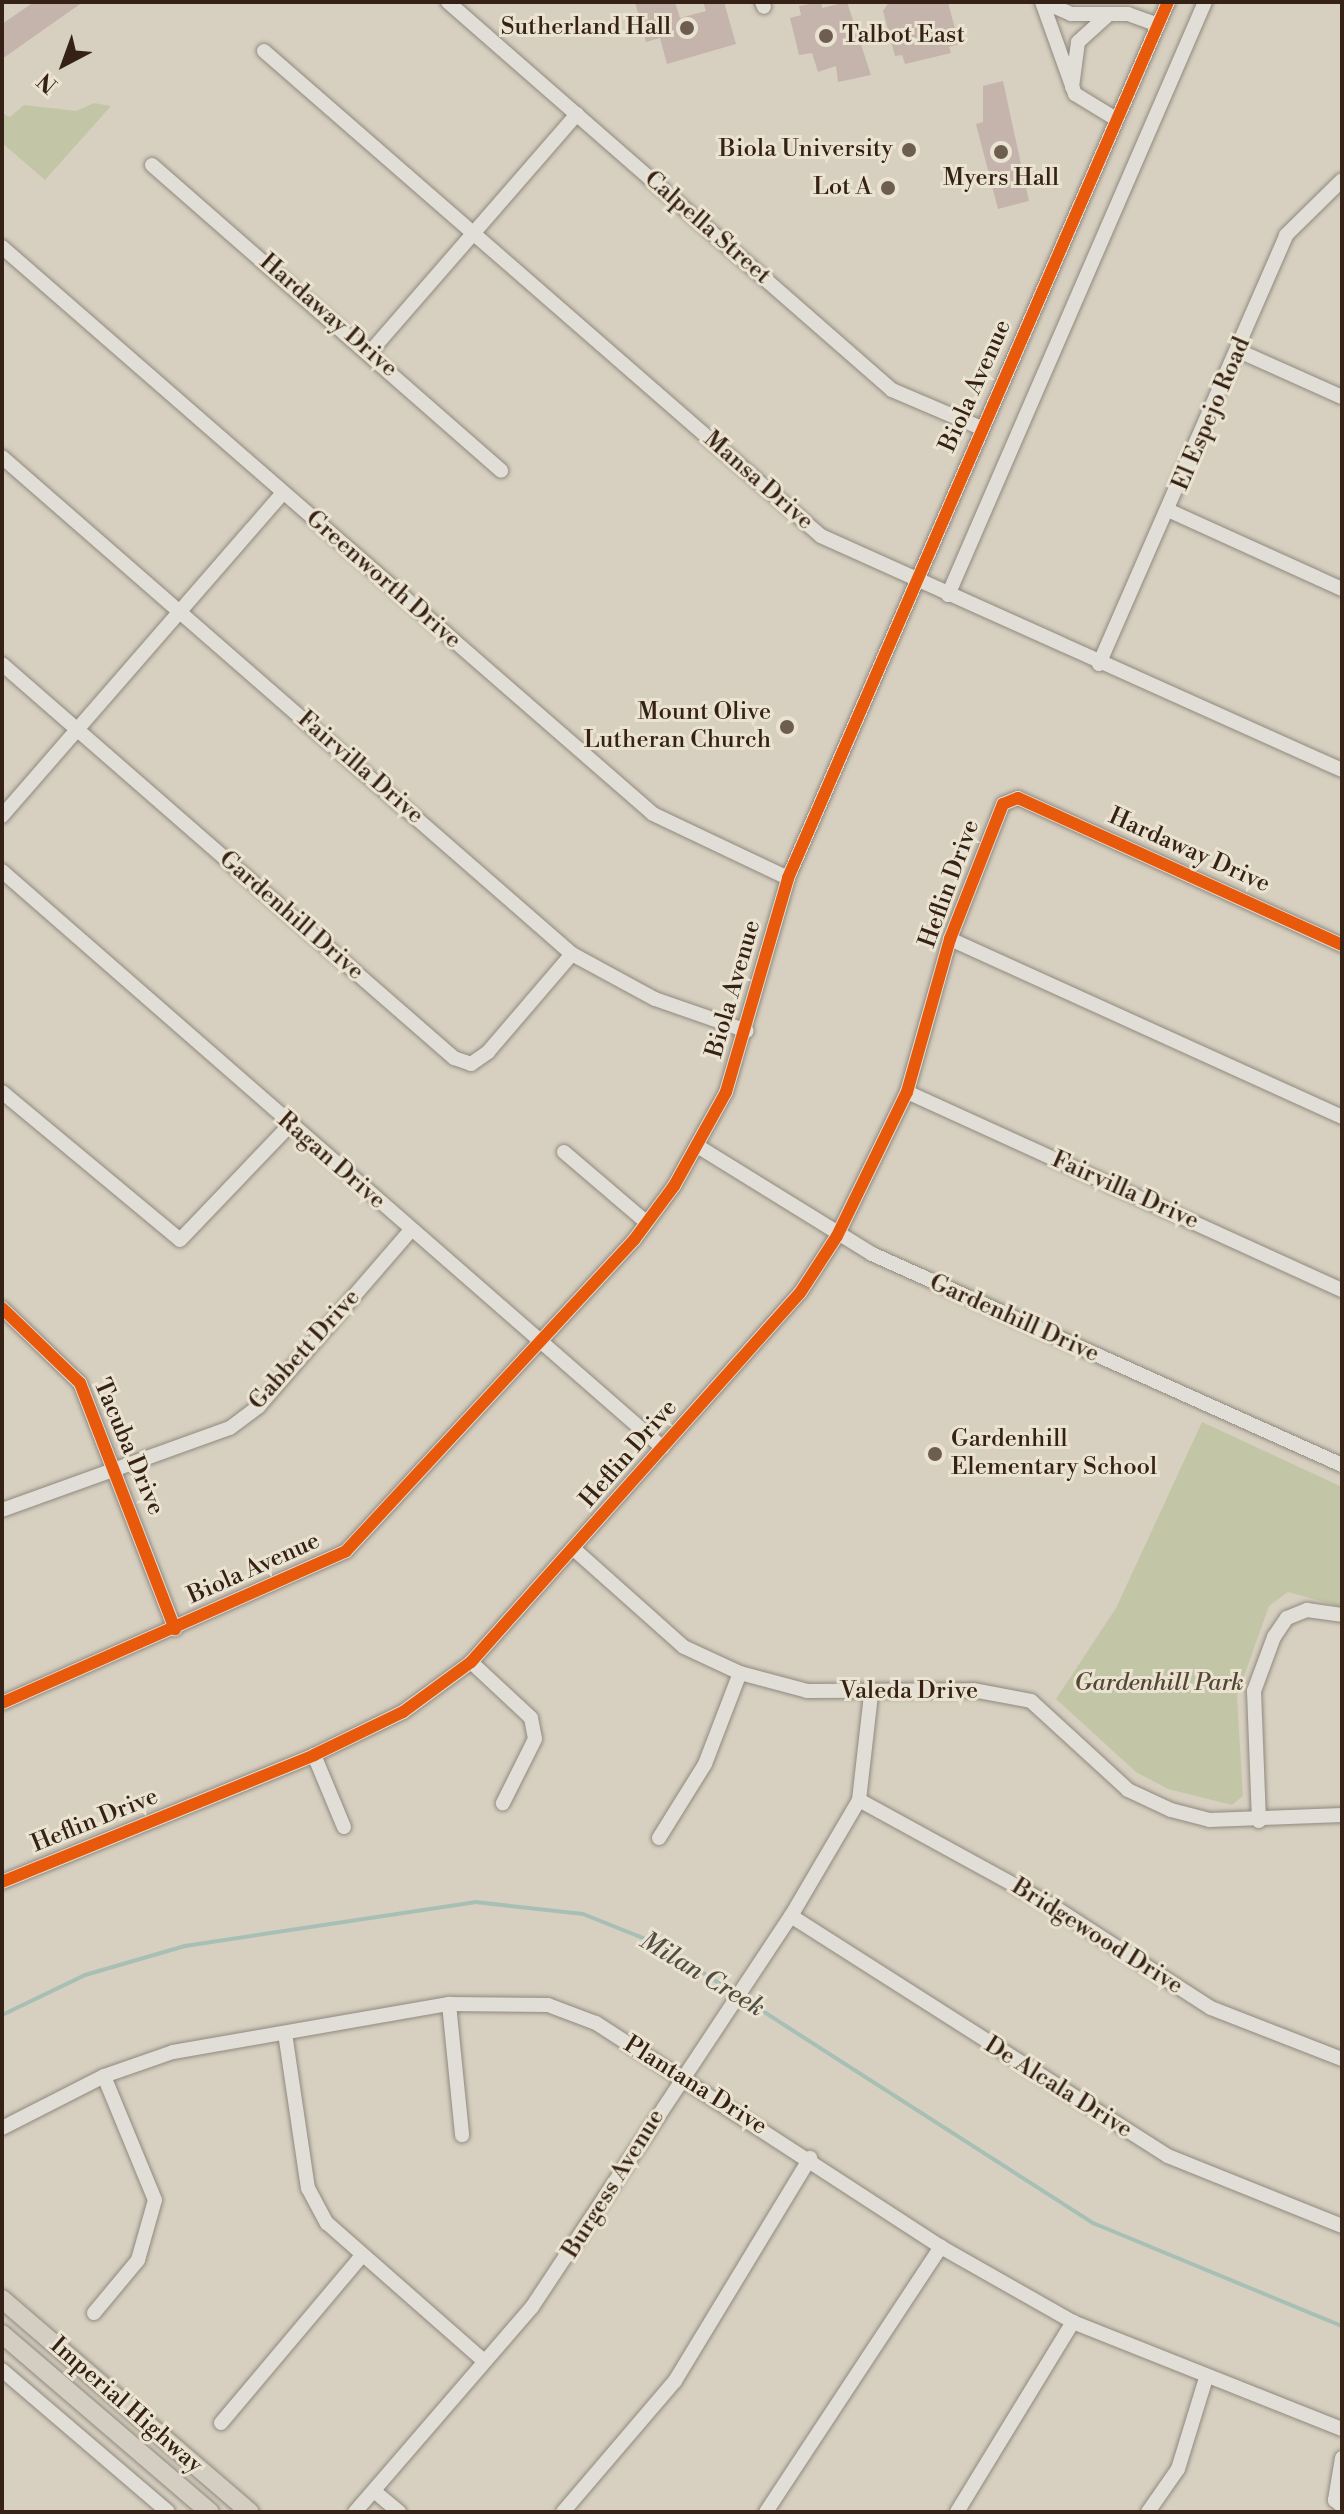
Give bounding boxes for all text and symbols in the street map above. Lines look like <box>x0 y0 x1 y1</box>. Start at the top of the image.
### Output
place label: Sutherland Hall <box>501 14 671 42</box>
marker: Sutherland Hall <box>678 19 696 37</box>
place label: Talbot East <box>842 22 965 50</box>
north arrow <box>24 24 104 104</box>
marker: Talbot East <box>817 27 835 45</box>
text: N <box>33 67 63 98</box>
place label: Biola University <box>719 136 893 164</box>
marker: Biola University <box>900 141 918 159</box>
marker: Myers Hall <box>992 143 1010 161</box>
street label: Calpella Street <box>638 165 776 291</box>
place label: Myers Hall <box>943 165 1059 193</box>
place label: Lot A <box>813 174 872 202</box>
marker: Lot A <box>879 179 897 197</box>
street label: Hardaway Drive <box>253 248 403 384</box>
street label: Biola Avenue <box>934 315 1018 457</box>
street label: El Espejo Road <box>1167 333 1257 495</box>
street label: Mansa Drive <box>697 425 819 537</box>
street label: Greenworth Drive <box>299 505 467 655</box>
place label: Mount Olive Lutheran Church <box>584 699 771 755</box>
street label: Fairvilla Drive <box>291 705 429 831</box>
marker: Mount Olive Lutheran Church <box>778 718 796 736</box>
street label: Hardaway Drive <box>1104 803 1274 899</box>
street label: Heflin Drive <box>914 816 986 952</box>
street label: Gardenhill Drive <box>213 845 369 987</box>
street label: Biola Avenue <box>701 917 767 1061</box>
street label: Ragan Drive <box>271 1106 391 1216</box>
street label: Fairvilla Drive <box>1047 1146 1203 1236</box>
street label: Gardenhill Drive <box>925 1269 1103 1369</box>
street label: Gabbett Drive <box>243 1284 367 1416</box>
street label: Tacuba Drive <box>86 1375 170 1519</box>
street label: Heflin Drive <box>574 1394 684 1514</box>
place label: Gardenhill Elementary School <box>951 1426 1157 1482</box>
marker: Gardenhill Elementary School <box>926 1445 944 1463</box>
street label: Biola Avenue <box>183 1527 325 1611</box>
park label: Gardenhill Park <box>1074 1670 1244 1698</box>
street label: Valeda Drive <box>840 1678 978 1706</box>
street label: Heflin Drive <box>27 1783 163 1859</box>
street label: Bridgewood Drive <box>1006 1873 1188 2001</box>
water label: Milan Creek <box>634 1926 770 2024</box>
street label: Plantana Drive <box>618 2030 772 2142</box>
street label: De Alcala Drive <box>979 2031 1137 2145</box>
street label: Burgess Avenue <box>557 2104 671 2264</box>
street label: Imperial Highway <box>44 2332 208 2480</box>

